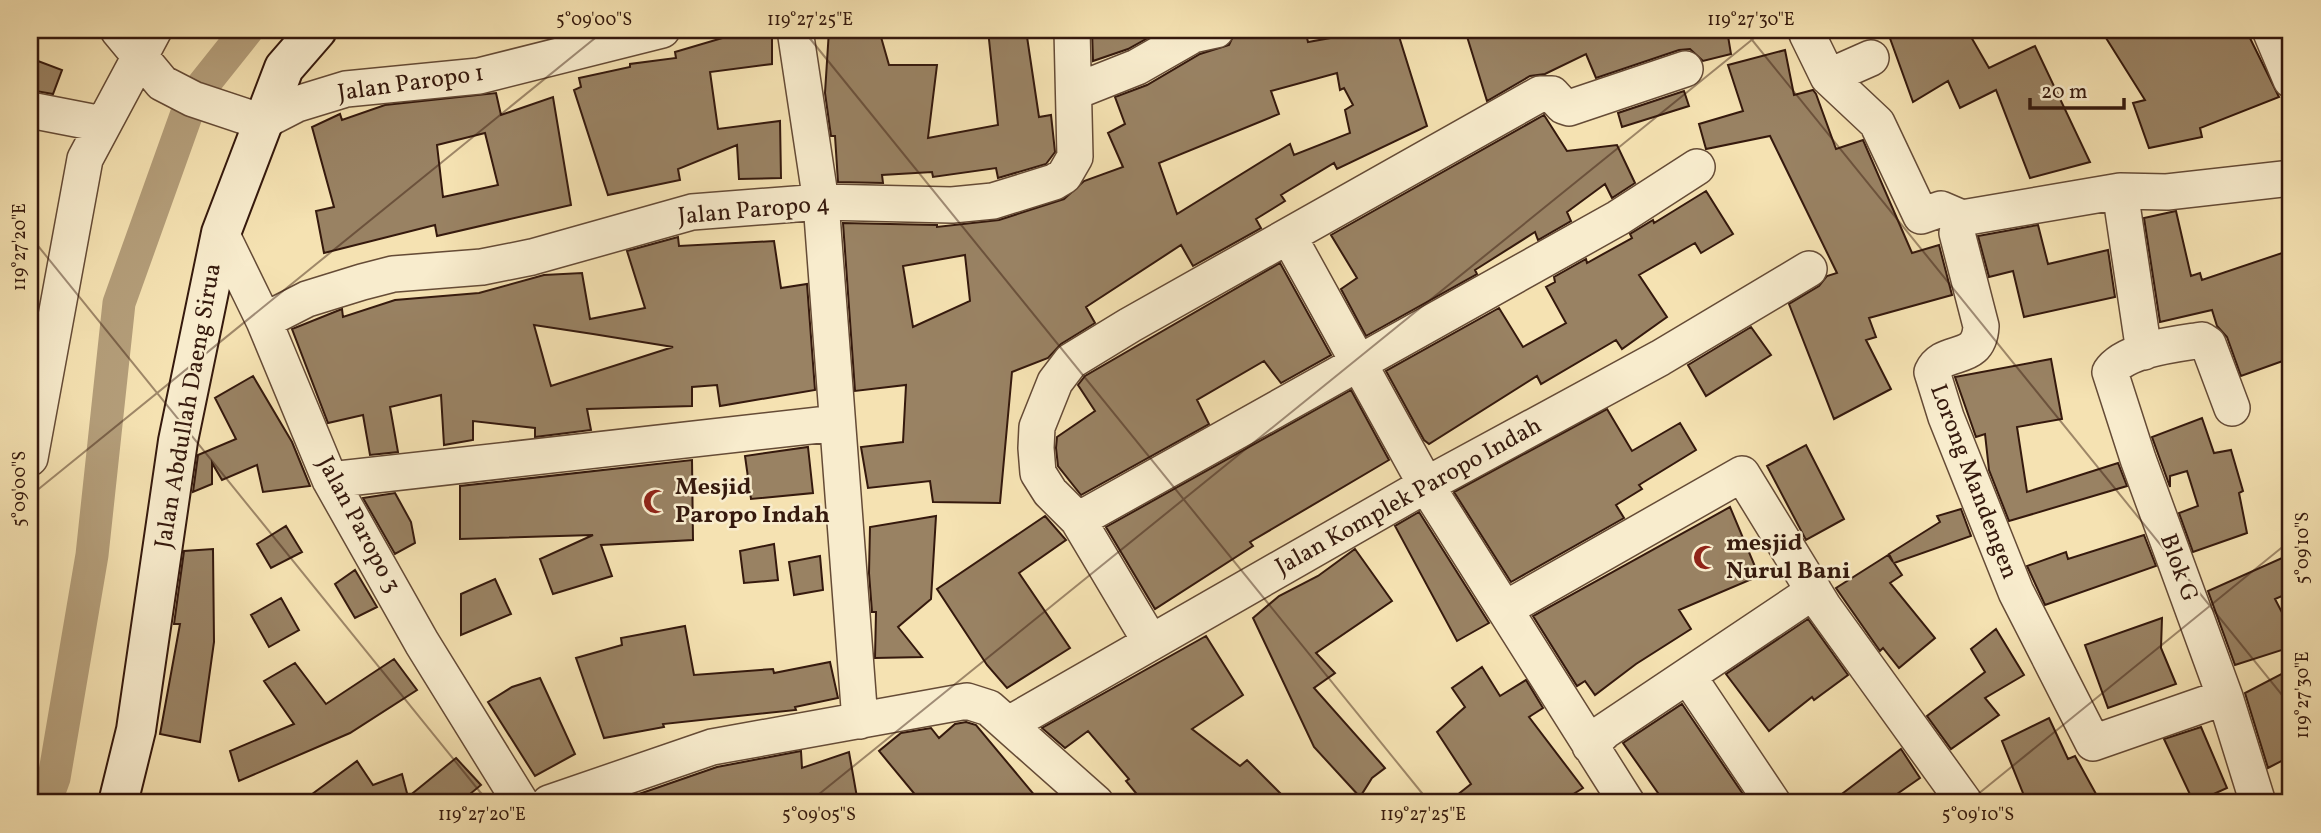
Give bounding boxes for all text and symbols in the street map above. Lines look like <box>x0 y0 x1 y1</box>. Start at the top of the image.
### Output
text: 5°09'00"S <box>556 8 632 33</box>
text: 119°27'25"E <box>767 8 853 33</box>
text: 119°27'30"E <box>1707 8 1795 33</box>
street label: Jalan Paropo 1 <box>336 57 486 111</box>
scale bar <box>2030 66 2125 110</box>
text: 20 m <box>2041 78 2087 107</box>
street label: Jalan Paropo 4 <box>677 187 831 235</box>
text: 119°27'20"E <box>8 203 33 291</box>
street label: Jalan Abdullah Daeng Sirua <box>147 261 231 551</box>
street label: Lorong Mandengen <box>1920 380 2026 584</box>
street label: Jalan Komplek Paropo Indah <box>1270 409 1548 585</box>
text: 5°09'00"S <box>8 451 33 527</box>
street label: Jalan Paropo 3 <box>308 451 408 599</box>
place label: Mesjid Paropo Indah <box>675 471 830 533</box>
mosque icon: Mesjid Paropo Indah <box>641 488 669 516</box>
text: 5°09'10"S <box>2291 512 2316 584</box>
place label: mesjid Nurul Bani <box>1726 527 1851 589</box>
street label: Blok G <box>2150 529 2206 607</box>
mosque icon: mesjid Nurul Bani <box>1692 544 1720 572</box>
text: 119°27'30"E <box>2291 651 2316 739</box>
text: 119°27'20"E <box>438 803 526 828</box>
text: 5°09'05"S <box>782 803 856 828</box>
text: 119°27'25"E <box>1380 803 1466 828</box>
text: 5°09'10"S <box>1942 803 2014 828</box>

